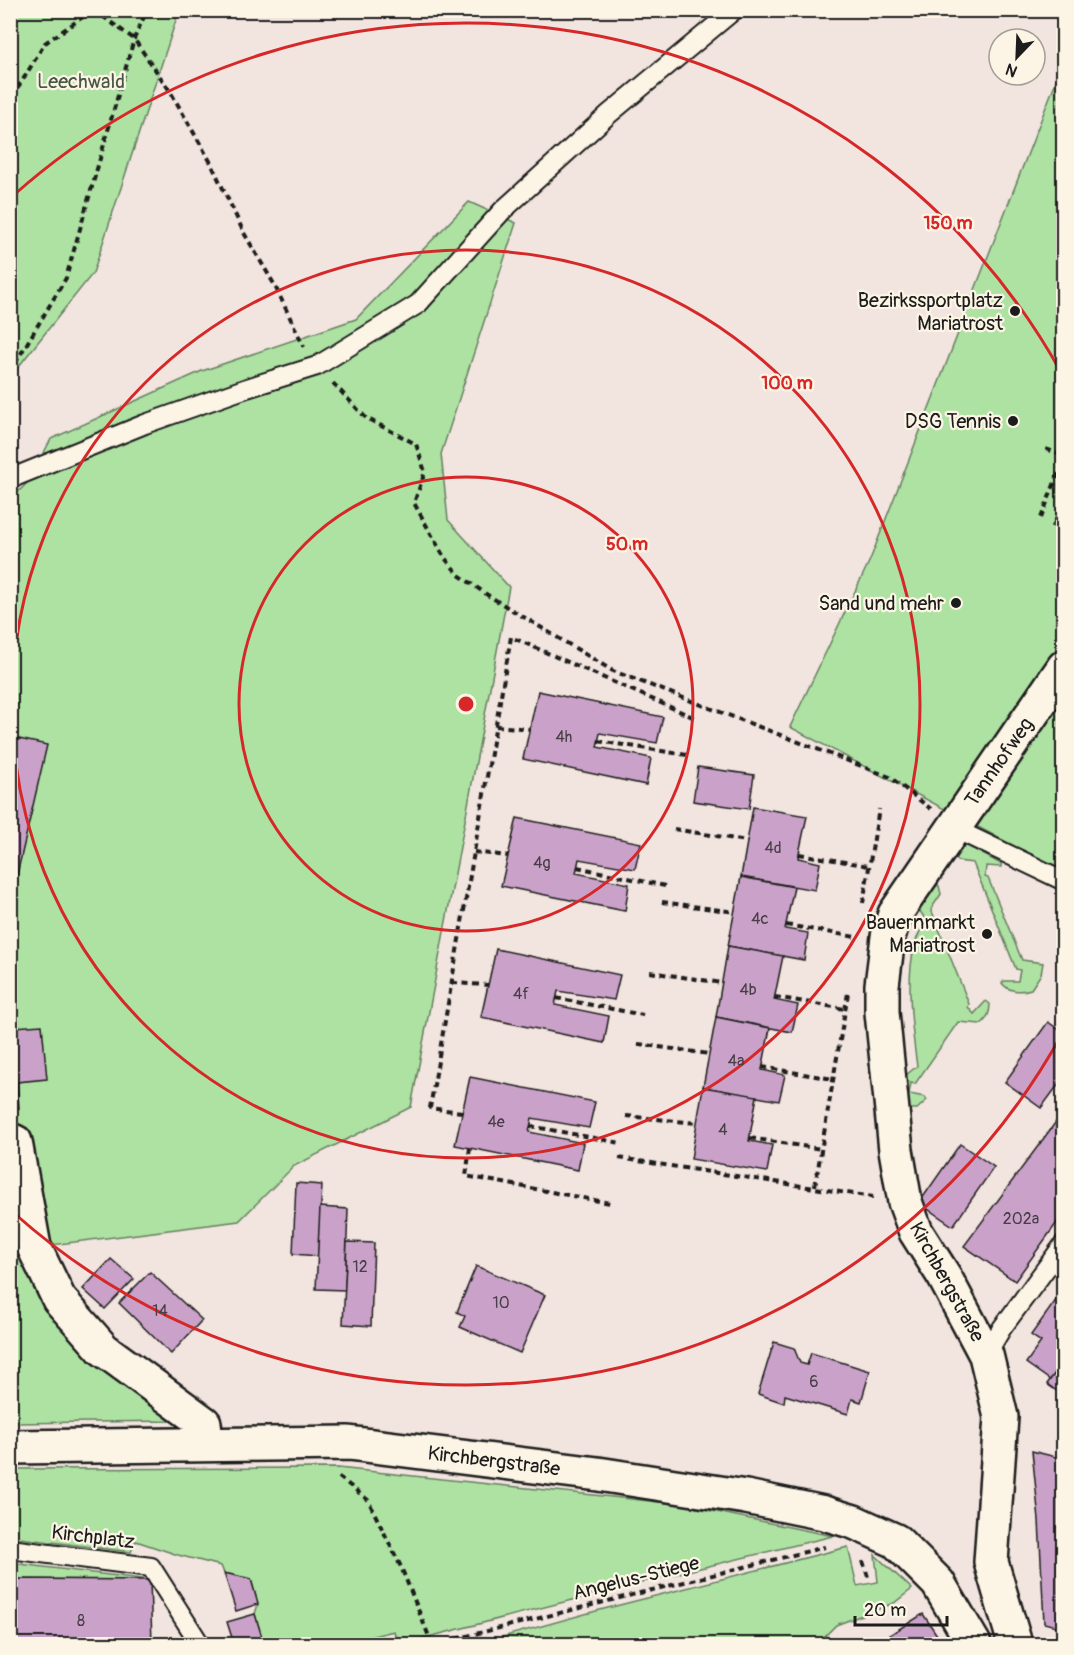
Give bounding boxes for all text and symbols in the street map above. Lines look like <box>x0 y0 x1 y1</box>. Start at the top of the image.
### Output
north arrow <box>987 27 1047 87</box>
text: N <box>1002 58 1020 81</box>
park label: Leechwald <box>37 69 125 94</box>
text: 150 m <box>924 212 973 235</box>
place label: Bezirkssportplatz Mariatrost <box>858 288 1004 336</box>
marker: Bezirkssportplatz Mariatrost <box>1008 304 1022 318</box>
text: 100 m <box>761 372 813 395</box>
place label: DSG Tennis <box>905 409 1001 434</box>
marker: DSG Tennis <box>1006 414 1020 428</box>
text: 50 m <box>606 533 648 556</box>
place label: Sand und mehr <box>819 591 944 616</box>
marker: Sand und mehr <box>949 596 963 610</box>
centre of rings <box>456 694 476 714</box>
street label: Tannhofweg <box>959 713 1039 811</box>
house number: 4h <box>556 727 572 747</box>
house number: 4d <box>764 838 782 858</box>
house number: 4g <box>533 853 551 873</box>
house number: 4c <box>751 909 769 929</box>
place label: Bauernmarkt Mariatrost <box>866 910 976 958</box>
marker: Bauernmarkt Mariatrost <box>980 927 994 941</box>
house number: 4b <box>739 980 757 1000</box>
house number: 4f <box>513 984 529 1004</box>
house number: 4a <box>728 1051 744 1071</box>
house number: 4e <box>487 1112 505 1132</box>
house number: 4 <box>718 1120 728 1140</box>
house number: 202a <box>1003 1209 1039 1229</box>
street label: Kirchbergstraße <box>904 1218 990 1347</box>
house number: 12 <box>352 1257 368 1277</box>
house number: 10 <box>492 1293 510 1313</box>
house number: 14 <box>152 1301 168 1321</box>
house number: 6 <box>809 1372 819 1392</box>
street label: Kirchbergstraße <box>426 1440 562 1482</box>
street label: Kirchplatz <box>50 1519 136 1555</box>
street label: Angelus-Stiege <box>570 1550 702 1606</box>
scale bar <box>855 1589 946 1627</box>
text: 20 m <box>864 1599 906 1622</box>
house number: 8 <box>77 1611 85 1631</box>

